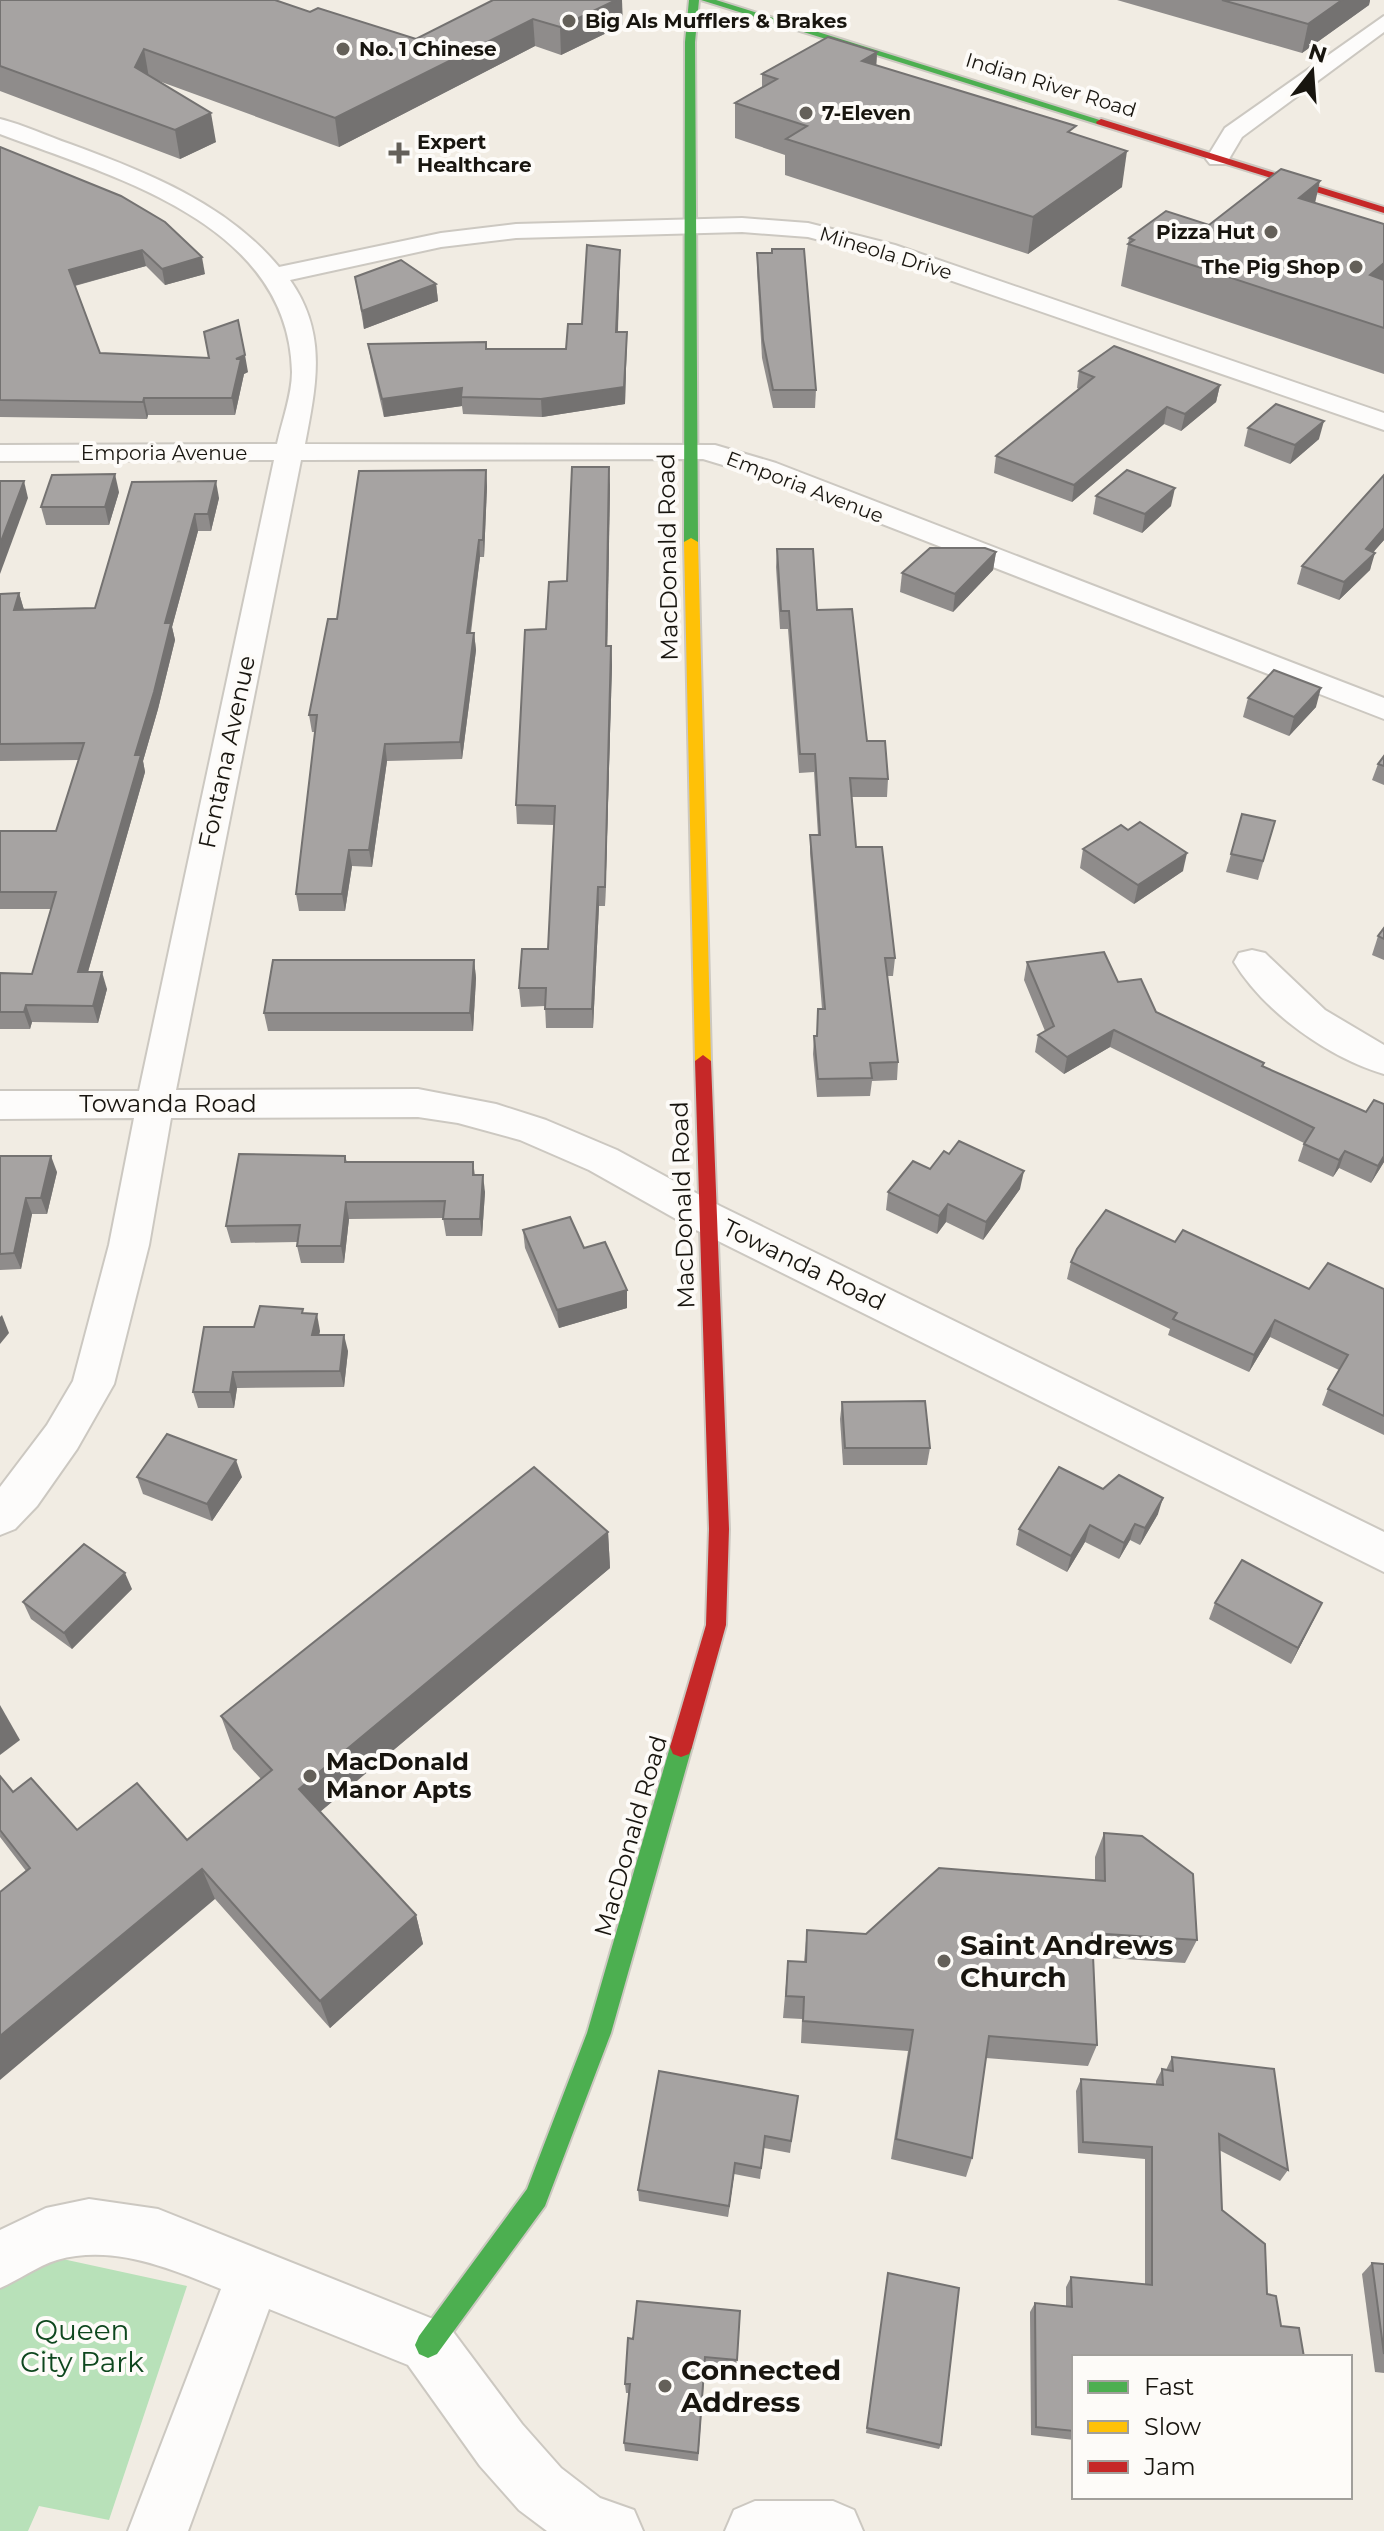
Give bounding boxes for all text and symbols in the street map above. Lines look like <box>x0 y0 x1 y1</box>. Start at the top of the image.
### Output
place label: Big Als Mufflers & Brakes <box>585 9 847 33</box>
marker: Big Als Mufflers & Brakes <box>560 12 578 30</box>
north arrow <box>1272 32 1352 112</box>
place label: No. 1 Chinese <box>359 37 497 61</box>
text: N <box>1305 38 1330 69</box>
marker: No. 1 Chinese <box>334 40 352 58</box>
street label: Indian River Road <box>963 48 1139 122</box>
place label: 7-Eleven <box>822 101 911 125</box>
marker: 7-Eleven <box>797 104 815 122</box>
place label: Expert Healthcare <box>417 130 532 177</box>
marker: Expert Healthcare <box>388 142 410 164</box>
place label: Pizza Hut <box>1156 220 1255 244</box>
street label: Mineola Drive <box>817 221 955 285</box>
marker: Pizza Hut <box>1262 223 1280 241</box>
place label: The Pig Shop <box>1202 255 1340 279</box>
marker: The Pig Shop <box>1347 258 1365 276</box>
street label: Emporia Avenue <box>81 441 247 465</box>
street label: Emporia Avenue <box>723 446 887 528</box>
street label: MacDonald Road <box>651 453 684 661</box>
street label: Fontana Avenue <box>192 653 261 851</box>
street label: Towanda Road <box>79 1089 257 1118</box>
street label: MacDonald Road <box>664 1101 701 1309</box>
street label: Towanda Road <box>718 1213 890 1317</box>
street label: MacDonald Road <box>588 1732 673 1940</box>
place label: MacDonald Manor Apts <box>326 1747 472 1804</box>
marker: MacDonald Manor Apts <box>301 1767 319 1785</box>
place label: Saint Andrews Church <box>960 1928 1174 1994</box>
marker: Saint Andrews Church <box>935 1952 953 1970</box>
park label: Queen City Park <box>20 2313 144 2379</box>
place label: Connected Address <box>680 2353 841 2419</box>
legend <box>1072 2355 1352 2499</box>
text: Fast <box>1144 2372 1195 2401</box>
marker: Connected Address <box>656 2377 674 2395</box>
text: Slow <box>1144 2412 1201 2441</box>
text: Jam <box>1143 2452 1196 2481</box>

